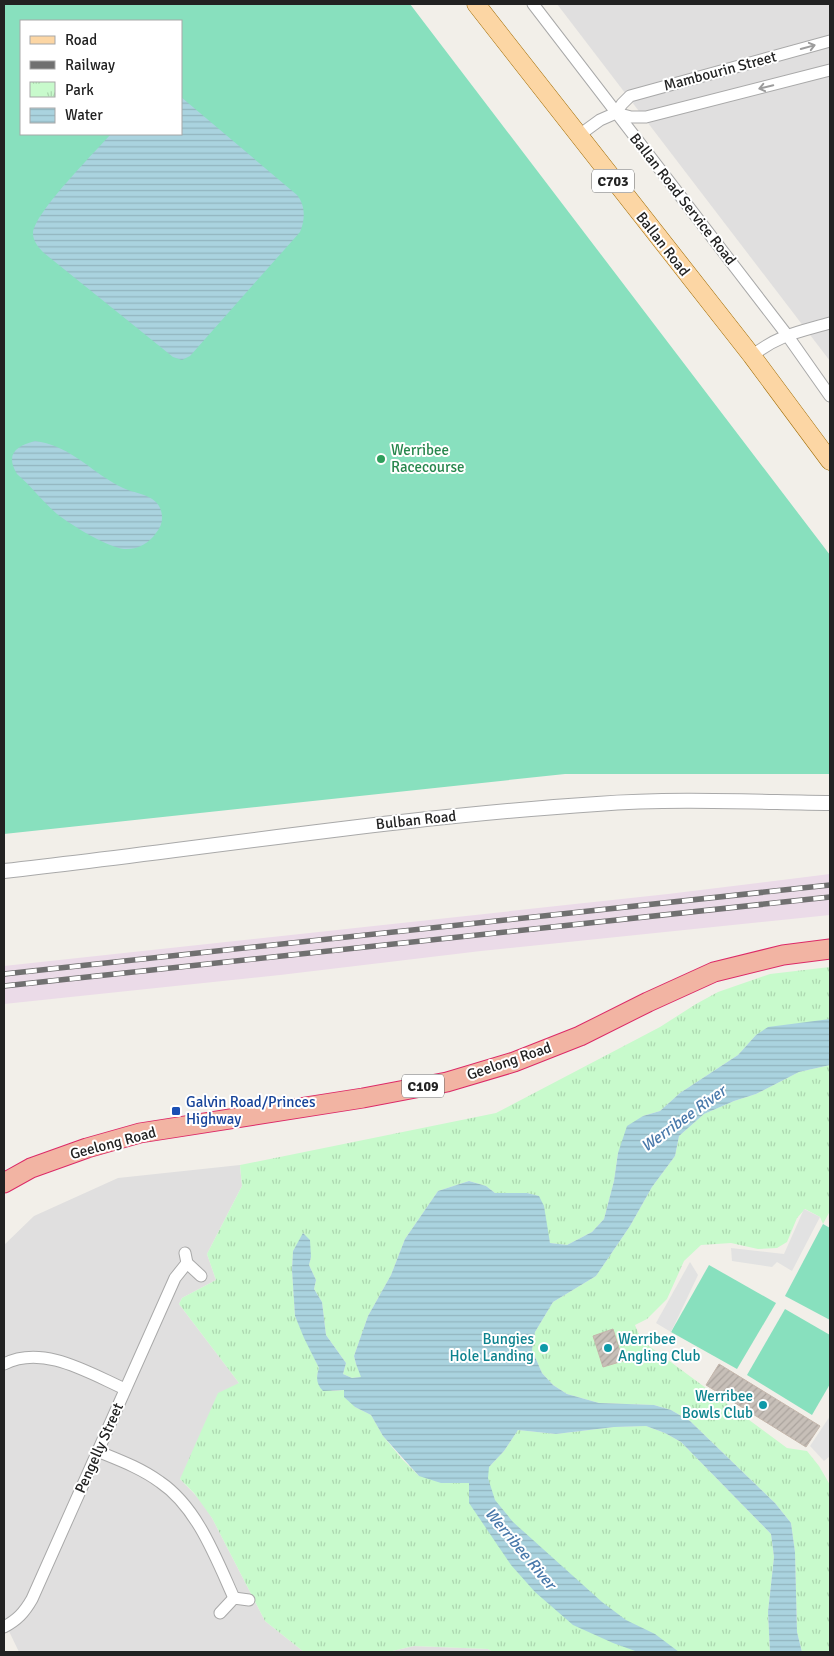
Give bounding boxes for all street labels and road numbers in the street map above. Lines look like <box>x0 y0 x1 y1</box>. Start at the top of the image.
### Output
street label: Mambourin Street <box>662 47 778 95</box>
street label: Ballan Road Service Road <box>626 130 740 268</box>
road number: C703 <box>592 170 634 192</box>
street label: Ballan Road <box>632 208 694 280</box>
street label: Bulban Road <box>375 807 457 833</box>
street label: Geelong Road <box>464 1038 554 1084</box>
road number: C109 <box>402 1074 444 1098</box>
street label: Geelong Road <box>68 1123 158 1163</box>
street label: Pengelly Street <box>71 1400 127 1496</box>

